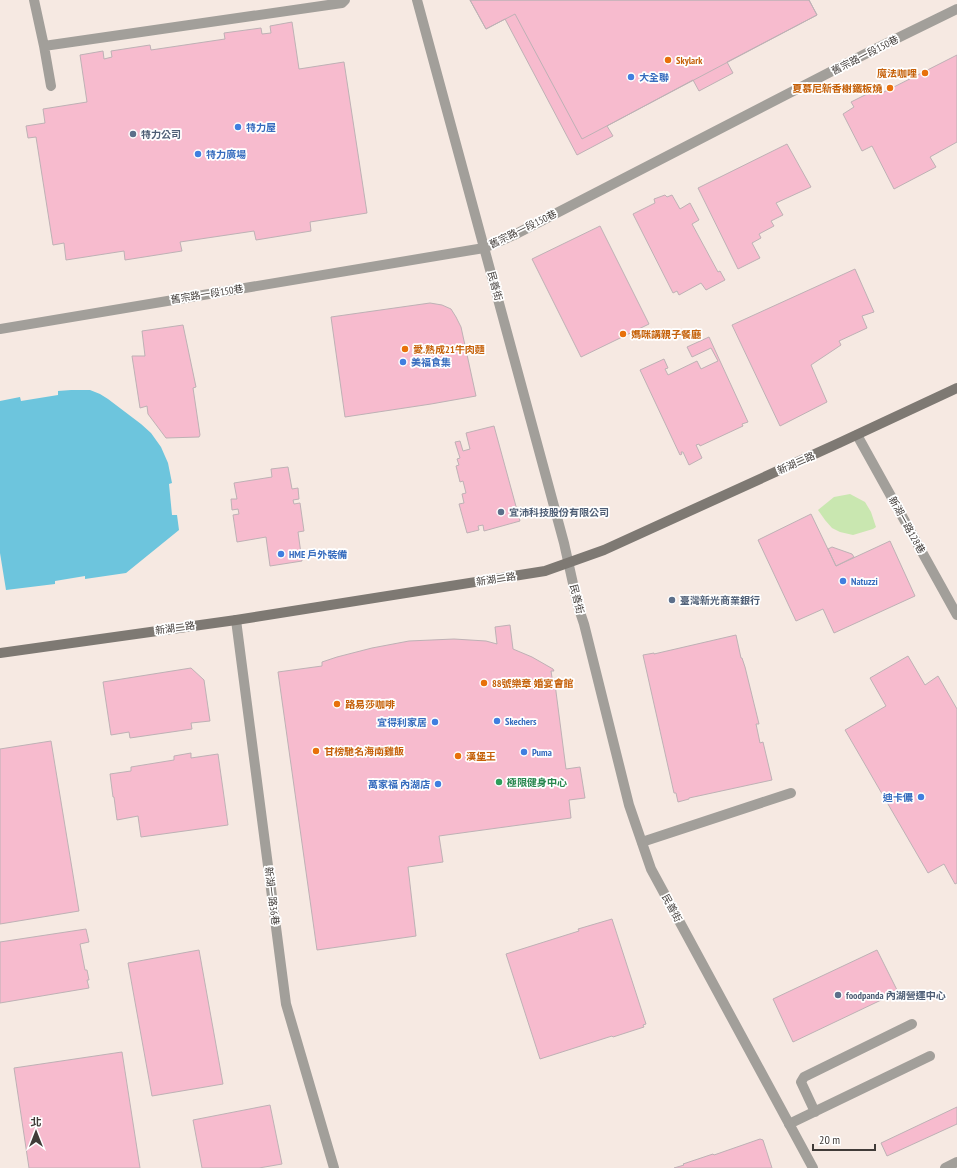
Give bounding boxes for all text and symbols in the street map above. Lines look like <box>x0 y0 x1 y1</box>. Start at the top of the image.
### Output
street label: 舊宗路一段150巷 <box>829 33 901 77</box>
place label: Skylark <box>676 54 703 67</box>
marker: Skylark <box>663 55 673 65</box>
place label: 魔法咖哩 <box>877 67 917 80</box>
marker: 魔法咖哩 <box>920 68 930 78</box>
place label: 大全聯 <box>639 71 669 84</box>
marker: 大全聯 <box>626 72 636 82</box>
place label: 夏慕尼新香榭鐵板燒 <box>792 82 883 95</box>
marker: 夏慕尼新香榭鐵板燒 <box>885 83 895 93</box>
place label: 特力屋 <box>246 121 276 134</box>
marker: 特力屋 <box>233 122 243 132</box>
place label: 特力公司 <box>141 128 181 141</box>
marker: 特力公司 <box>128 129 138 139</box>
place label: 特力廣場 <box>206 148 246 161</box>
marker: 特力廣場 <box>193 149 203 159</box>
street label: 舊宗路一段150巷 <box>487 207 559 251</box>
street label: 民善街 <box>485 270 505 302</box>
street label: 舊宗路一段150巷 <box>170 282 244 306</box>
place label: 媽咪講親子餐廳 <box>631 328 701 341</box>
marker: 媽咪講親子餐廳 <box>618 329 628 339</box>
place label: 愛.熟成21牛肉麵 <box>413 343 485 356</box>
marker: 愛.熟成21牛肉麵 <box>400 344 410 354</box>
place label: 美福食集 <box>411 356 451 369</box>
marker: 美福食集 <box>398 357 408 367</box>
street label: 新湖二路 <box>775 449 817 477</box>
street label: 新湖一路128巷 <box>886 494 928 556</box>
place label: 宜沛科技股份有限公司 <box>509 506 609 519</box>
marker: 宜沛科技股份有限公司 <box>496 507 506 517</box>
place label: HME 戶外裝備 <box>289 548 347 561</box>
marker: HME 戶外裝備 <box>276 549 286 559</box>
street label: 新湖二路 <box>475 569 517 589</box>
place label: Natuzzi <box>851 575 878 588</box>
marker: Natuzzi <box>838 576 848 586</box>
street label: 民善街 <box>567 583 587 615</box>
place label: 臺灣新光商業銀行 <box>680 594 760 607</box>
marker: 臺灣新光商業銀行 <box>667 595 677 605</box>
street label: 新湖二路 <box>154 619 196 637</box>
place label: 88號樂章 婚宴會館 <box>492 677 574 690</box>
marker: 88號樂章 婚宴會館 <box>479 678 489 688</box>
place label: 路易莎咖啡 <box>345 698 395 711</box>
marker: 路易莎咖啡 <box>332 699 342 709</box>
place label: Skechers <box>505 715 537 728</box>
place label: 宜得利家居 <box>377 716 427 729</box>
marker: Skechers <box>492 716 502 726</box>
marker: 宜得利家居 <box>430 717 440 727</box>
place label: 甘榜馳名海南雞飯 <box>324 745 404 758</box>
marker: 甘榜馳名海南雞飯 <box>311 746 321 756</box>
place label: Puma <box>532 746 552 759</box>
marker: Puma <box>519 747 529 757</box>
place label: 漢堡王 <box>466 750 496 763</box>
marker: 漢堡王 <box>453 751 463 761</box>
place label: 極限健身中心 <box>506 776 567 789</box>
marker: 極限健身中心 <box>494 777 504 787</box>
place label: 萬家福 內湖店 <box>368 778 430 791</box>
marker: 萬家福 內湖店 <box>433 779 443 789</box>
place label: 迪卡儂 <box>882 791 913 804</box>
marker: 迪卡儂 <box>916 792 926 802</box>
street label: 新湖一路36巷 <box>262 866 282 926</box>
street label: 民善街 <box>659 892 685 924</box>
place label: foodpanda 內湖營運中心 <box>846 989 946 1002</box>
marker: foodpanda 內湖營運中心 <box>833 990 843 1000</box>
north arrow <box>16 1112 56 1152</box>
text: 北 <box>31 1115 42 1129</box>
scale bar <box>813 1126 875 1152</box>
text: 20 m <box>819 1132 840 1147</box>

